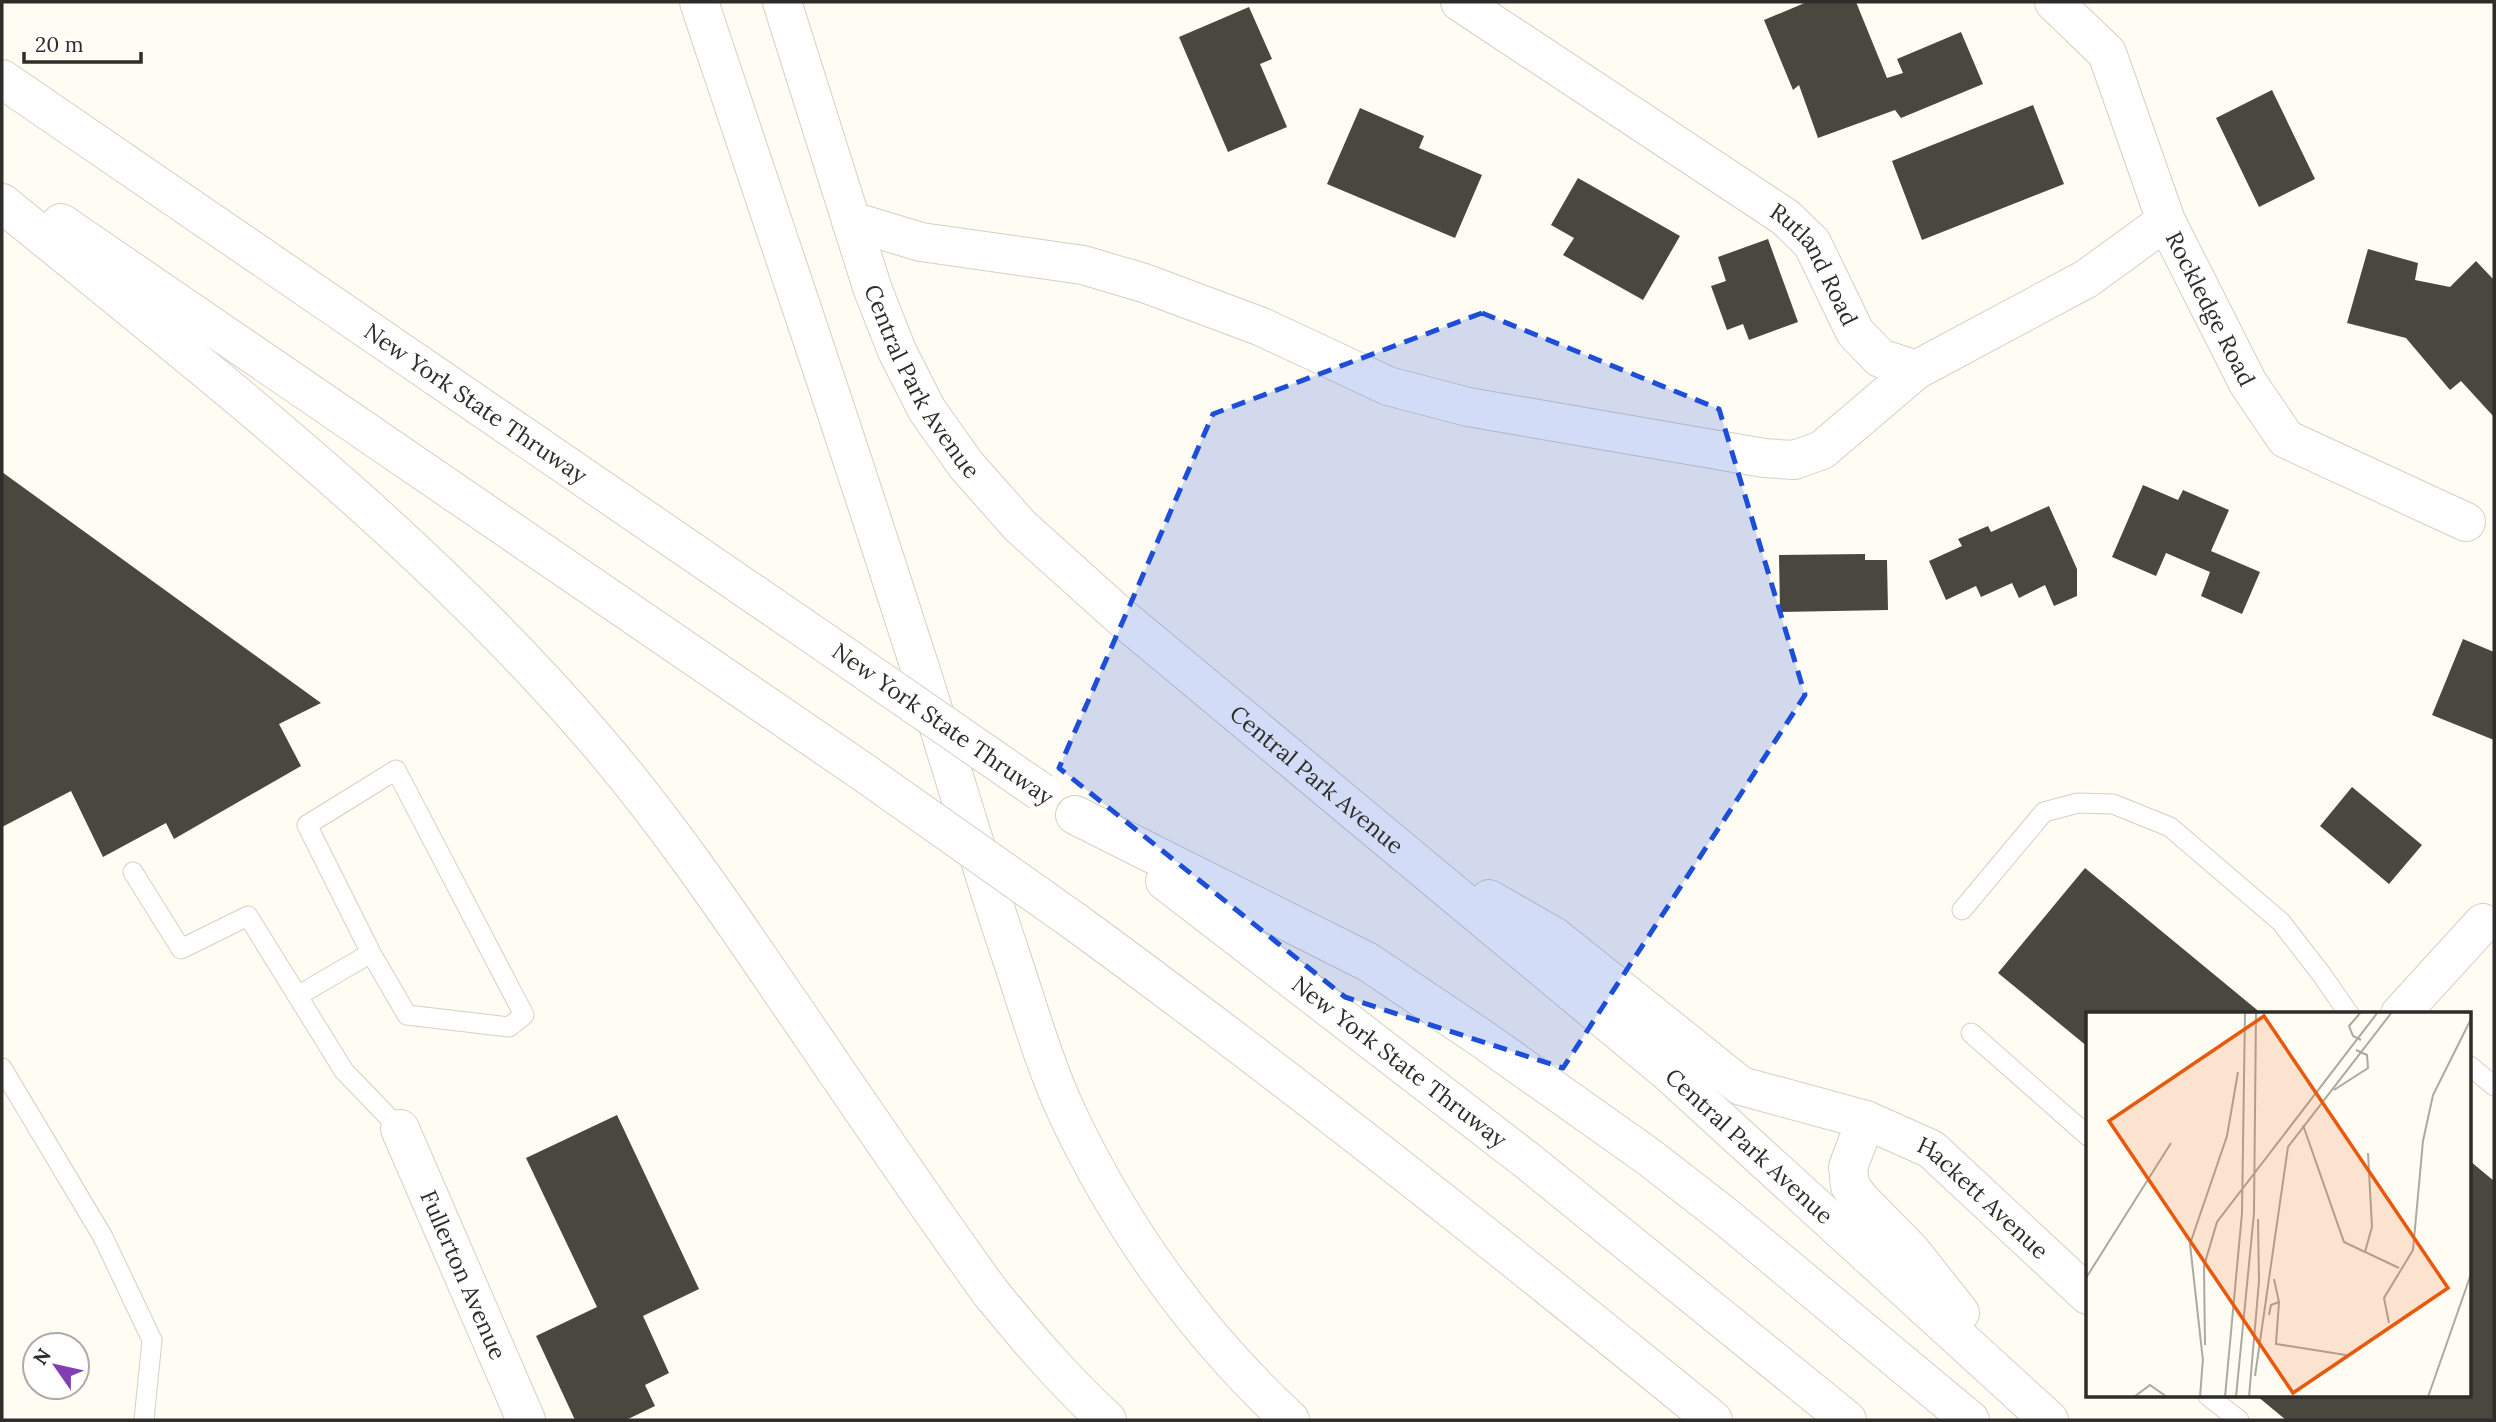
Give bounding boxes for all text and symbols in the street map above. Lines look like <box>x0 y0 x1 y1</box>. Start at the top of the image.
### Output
scale bar <box>24 21 142 65</box>
text: 20 m <box>35 31 84 58</box>
street label: Rutland Road <box>1765 196 1865 330</box>
street label: Rockledge Road <box>2160 226 2262 391</box>
street label: Central Park Avenue <box>858 280 986 484</box>
street label: New York State Thruway <box>359 316 594 490</box>
street label: New York State Thruway <box>827 636 1060 812</box>
street label: Central Park Avenue <box>1224 699 1410 860</box>
street label: New York State Thruway <box>1286 969 1514 1154</box>
inset map <box>2086 1012 2472 1398</box>
street label: Central Park Avenue <box>1659 1062 1839 1230</box>
street label: Hackett Avenue <box>1913 1130 2055 1265</box>
street label: Fullerton Avenue <box>414 1186 513 1364</box>
north arrow <box>21 1331 91 1401</box>
text: N <box>28 1343 56 1369</box>

